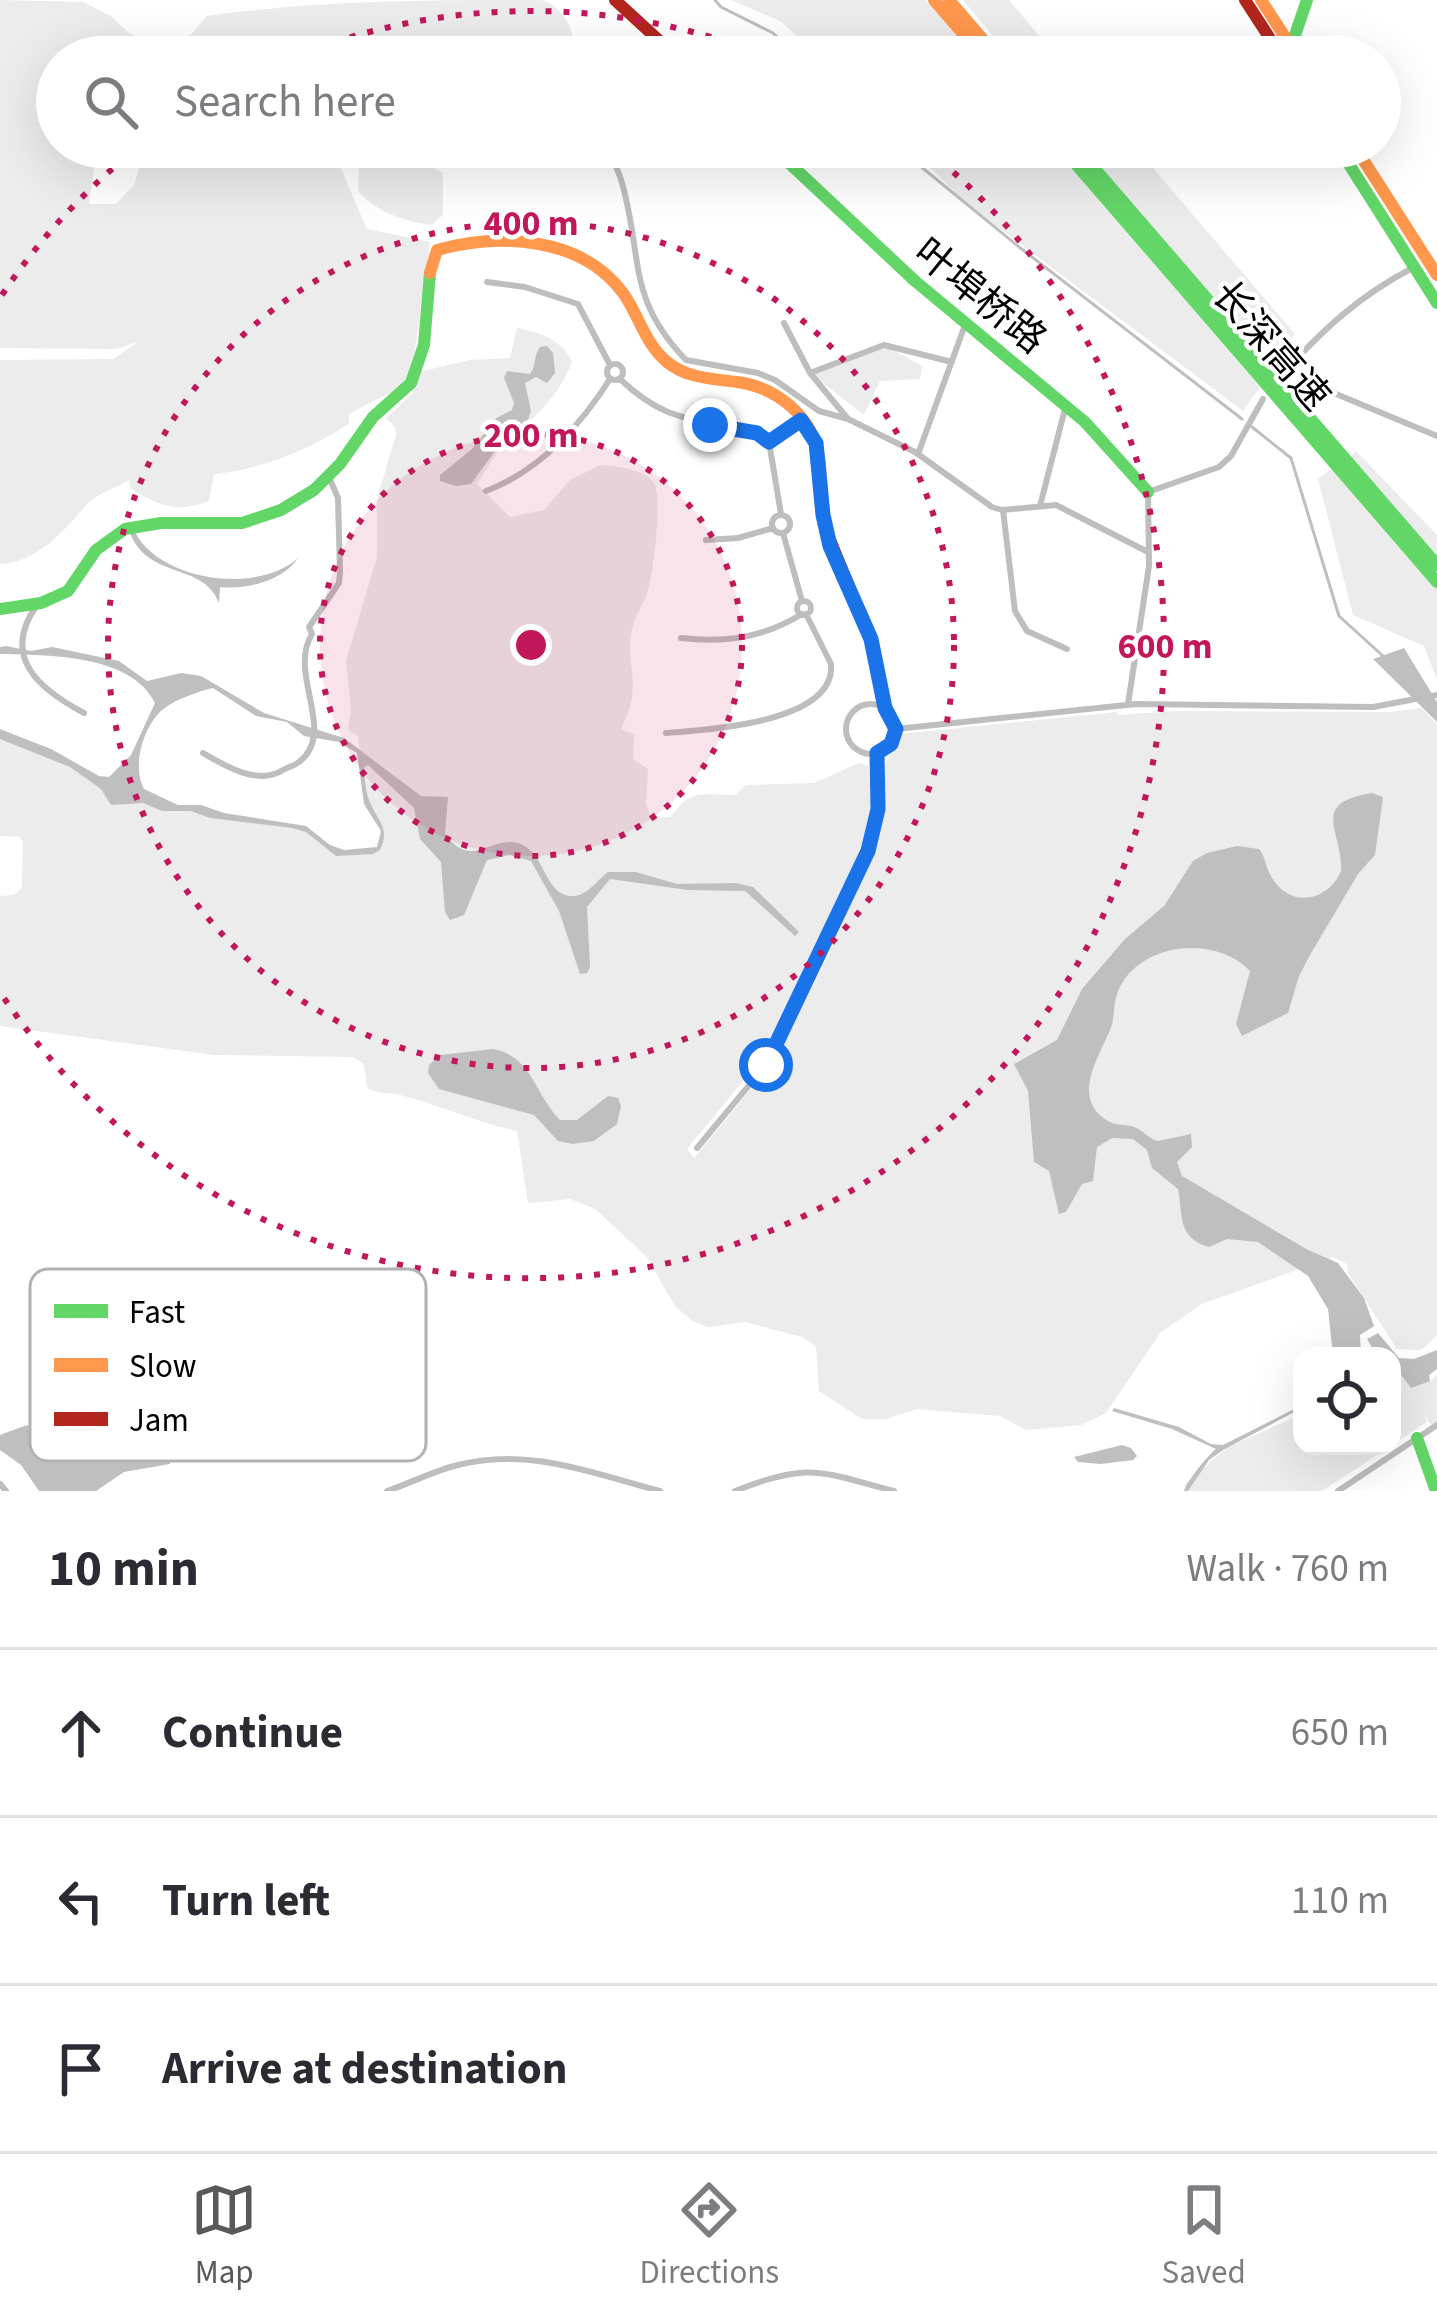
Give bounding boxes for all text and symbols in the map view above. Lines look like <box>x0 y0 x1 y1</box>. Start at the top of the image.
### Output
search box <box>36 36 1401 168</box>
icon: search <box>78 69 144 135</box>
text: Search here <box>174 70 396 134</box>
text: 400 m <box>483 198 579 249</box>
street label: 叶埠桥路 <box>901 226 1058 367</box>
street label: 长深高速 <box>1198 269 1343 424</box>
route end <box>683 398 737 452</box>
text: 200 m <box>483 410 579 461</box>
text: 600 m <box>1117 621 1213 672</box>
centre of rings <box>510 624 552 666</box>
route start <box>739 1038 793 1092</box>
legend <box>30 1269 426 1461</box>
text: Fast <box>129 1289 185 1336</box>
text: Slow <box>129 1343 197 1390</box>
map controls <box>1293 1347 1401 1455</box>
button: locate <box>1293 1347 1401 1455</box>
text: Jam <box>129 1397 189 1444</box>
text: 10 min <box>48 1533 199 1605</box>
text: Walk · 760 m <box>1186 1541 1389 1597</box>
icon: ahead <box>48 1700 114 1766</box>
text: Continue <box>162 1701 343 1765</box>
text: 650 m <box>1291 1705 1389 1761</box>
icon: left <box>48 1868 114 1934</box>
text: Turn left <box>162 1869 330 1933</box>
text: 110 m <box>1291 1873 1389 1929</box>
icon: arrive <box>48 2036 114 2102</box>
text: Arrive at destination <box>162 2037 567 2101</box>
tab: Map <box>191 2177 257 2296</box>
tab: Directions <box>640 2177 779 2296</box>
tab: Saved <box>1162 2177 1246 2296</box>

